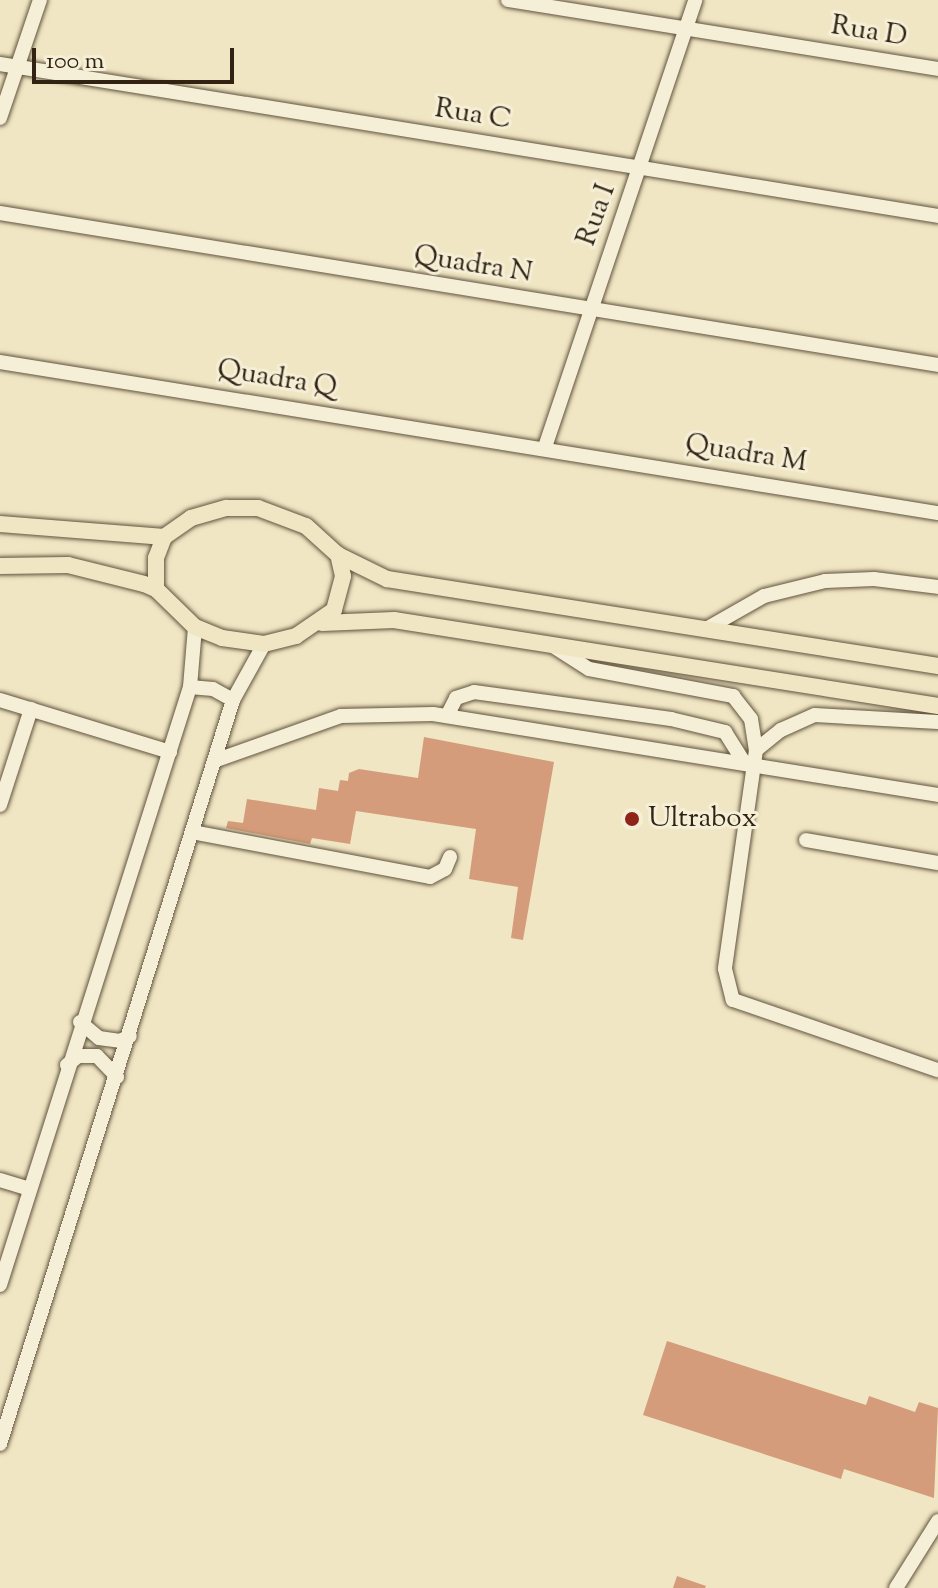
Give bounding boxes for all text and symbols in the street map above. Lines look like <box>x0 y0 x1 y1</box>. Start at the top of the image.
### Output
street label: Rua D <box>829 9 909 55</box>
scale bar <box>36 32 238 82</box>
text: 100 m <box>46 45 104 79</box>
street label: Rua C <box>432 92 514 138</box>
street label: Rua I <box>570 179 624 251</box>
street label: Quadra N <box>411 239 535 291</box>
street label: Quadra Q <box>215 353 339 405</box>
street label: Quadra M <box>683 428 809 480</box>
place label: Ultrabox <box>648 802 757 836</box>
marker: Ultrabox <box>623 810 641 828</box>

